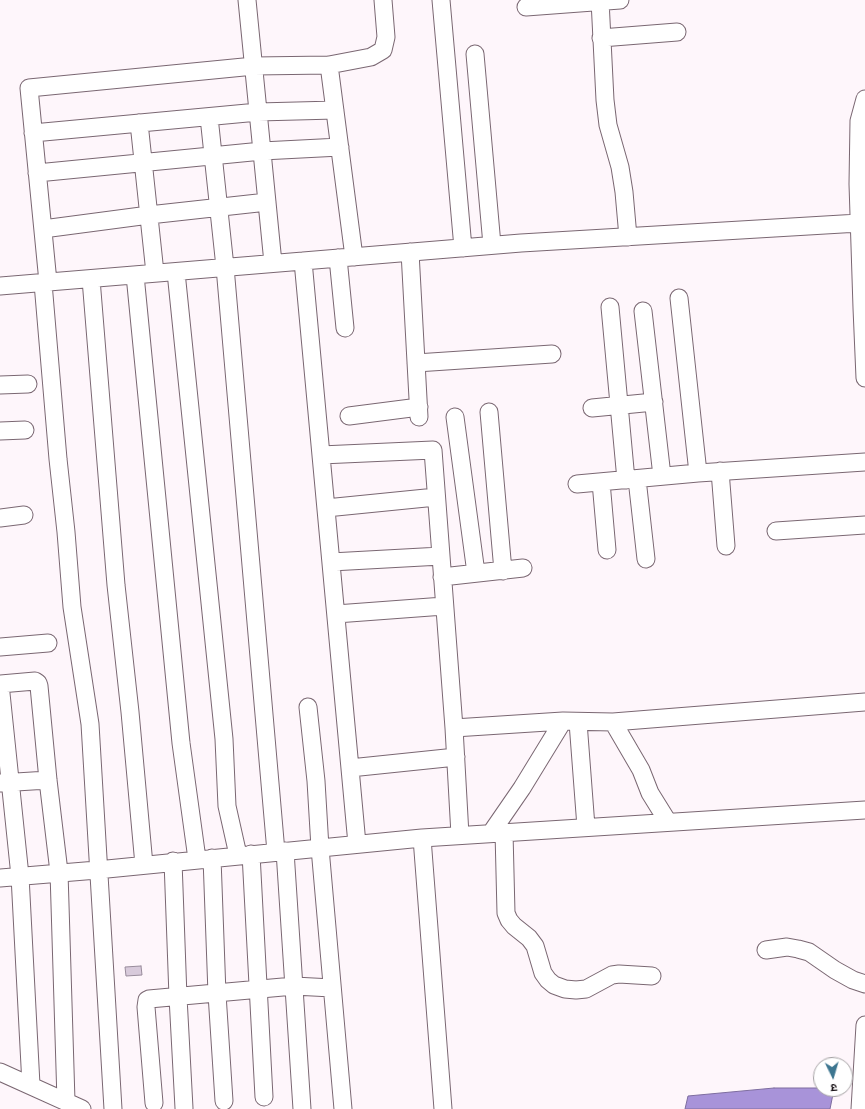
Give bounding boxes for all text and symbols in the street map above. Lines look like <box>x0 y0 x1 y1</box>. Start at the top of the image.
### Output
north arrow <box>813 1057 853 1097</box>
text: उ <box>830 1082 838 1095</box>

